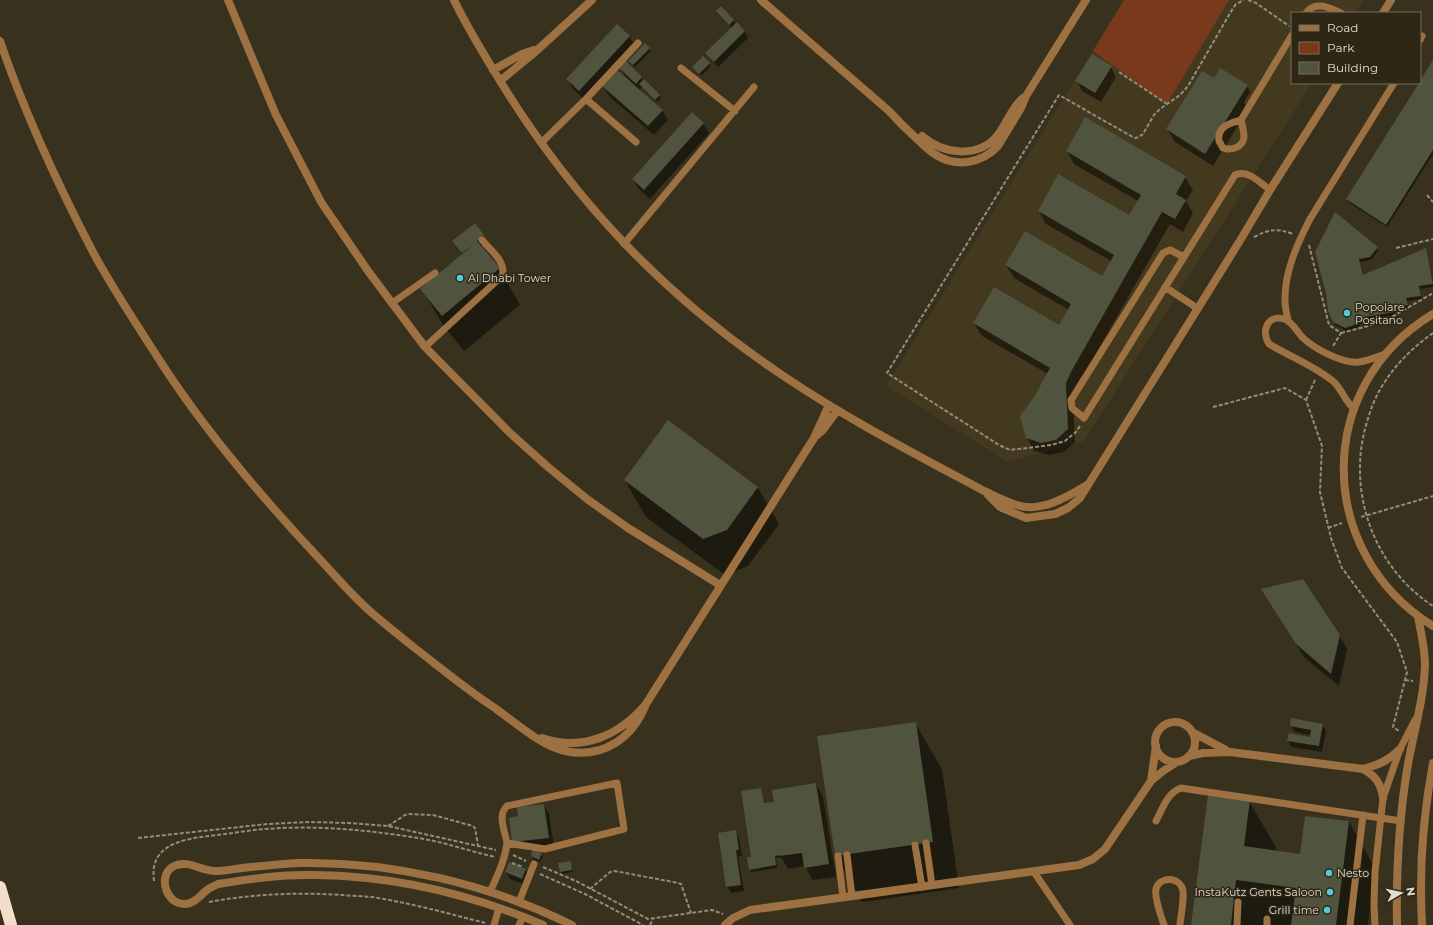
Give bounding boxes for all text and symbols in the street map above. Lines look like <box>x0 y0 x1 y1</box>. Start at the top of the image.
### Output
legend <box>1291 12 1421 84</box>
text: Road <box>1327 20 1358 35</box>
text: Park <box>1327 40 1355 55</box>
text: Building <box>1327 60 1378 75</box>
place label: Al Dhabi Tower <box>468 271 551 285</box>
marker: Al Dhabi Tower <box>455 273 465 283</box>
place label: Popolare Positano <box>1355 300 1405 327</box>
marker: Popolare Positano <box>1342 308 1352 318</box>
place label: Nesto <box>1337 866 1369 880</box>
marker: Nesto <box>1324 868 1334 878</box>
north arrow <box>1381 873 1421 913</box>
place label: InstaKutz Gents Saloon <box>1194 885 1322 899</box>
text: N <box>1403 886 1418 897</box>
marker: InstaKutz Gents Saloon <box>1325 887 1335 897</box>
place label: Grill time <box>1269 903 1319 917</box>
marker: Grill time <box>1322 905 1332 915</box>

